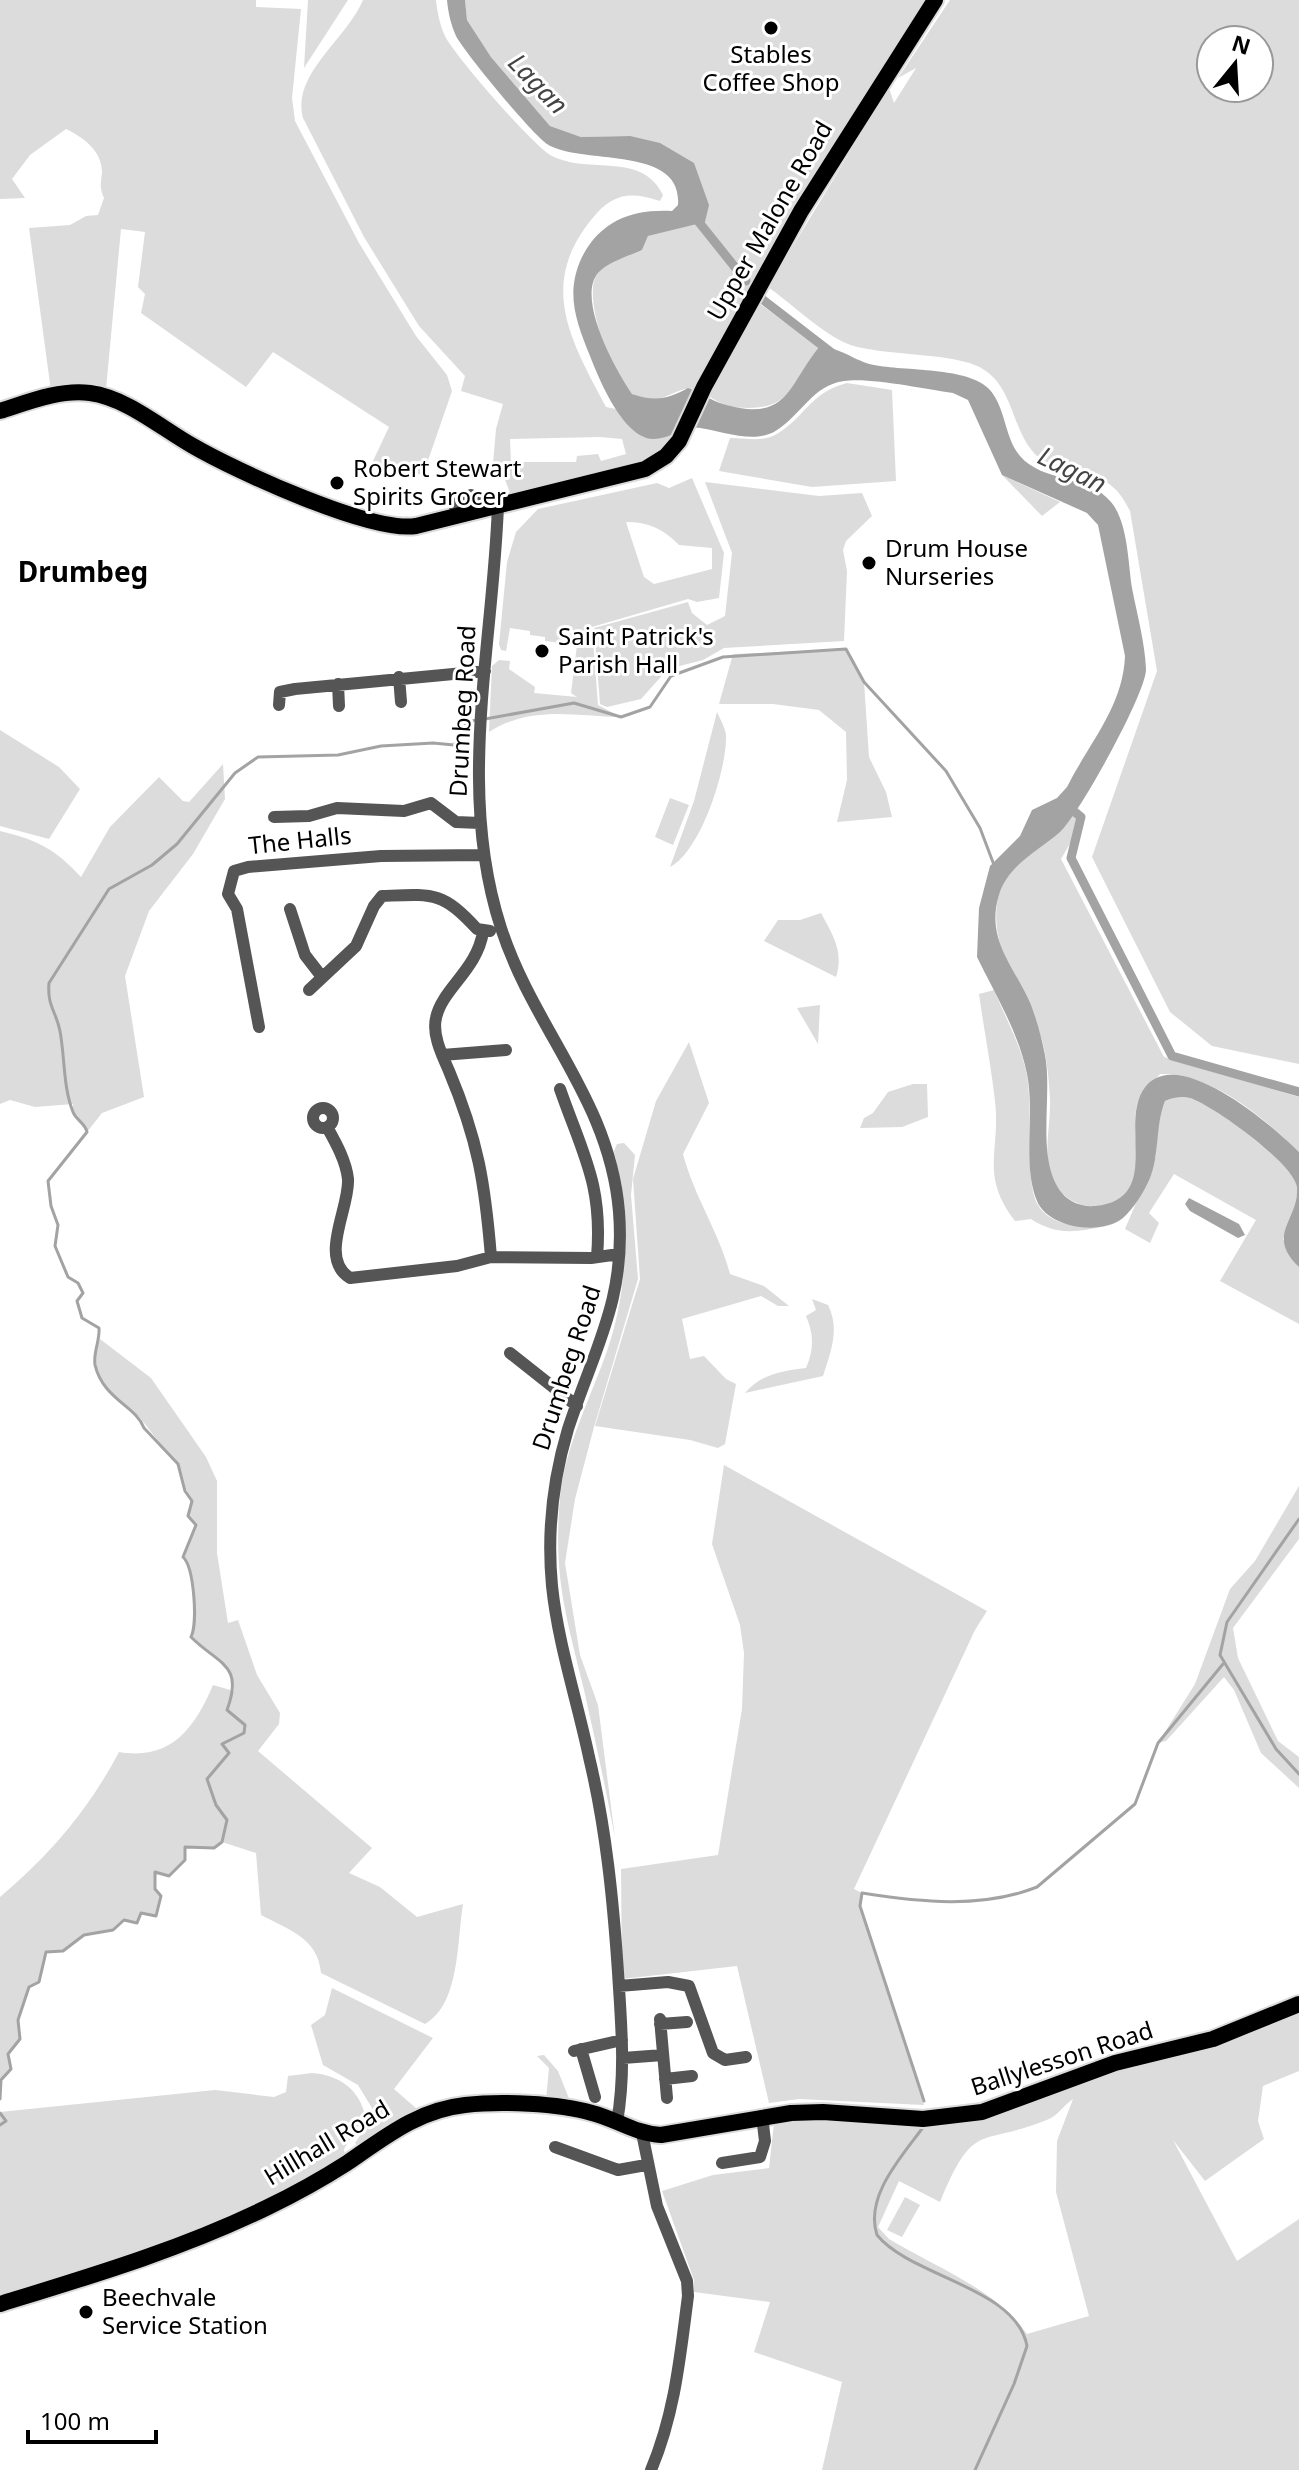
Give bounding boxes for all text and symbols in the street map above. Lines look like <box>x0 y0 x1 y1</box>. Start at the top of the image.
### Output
marker: Stables Coffee Shop <box>762 19 780 37</box>
north arrow <box>1195 24 1275 104</box>
text: N <box>1228 27 1255 61</box>
place label: Stables Coffee Shop <box>703 37 839 98</box>
water label: Lagan <box>501 45 577 122</box>
street label: Upper Malone Road <box>698 115 839 326</box>
water label: Lagan <box>1032 437 1113 501</box>
place label: Robert Stewart Spirits Grocer <box>353 451 522 512</box>
marker: Robert Stewart Spirits Grocer <box>328 474 346 492</box>
place label: Drum House Nurseries <box>885 531 1028 592</box>
district label: Drumbeg <box>18 552 148 590</box>
marker: Drum House Nurseries <box>860 554 878 572</box>
place label: Saint Patrick's Parish Hall <box>558 619 714 680</box>
street label: Drumbeg Road <box>441 624 482 798</box>
marker: Saint Patrick's Parish Hall <box>533 642 551 660</box>
street label: The Halls <box>247 818 353 861</box>
street label: Drumbeg Road <box>523 1281 608 1454</box>
street label: Ballylesson Road <box>966 2013 1157 2103</box>
street label: Hillhall Road <box>257 2091 395 2192</box>
place label: Beechvale Service Station <box>102 2280 268 2341</box>
marker: Beechvale Service Station <box>77 2303 95 2321</box>
scale bar <box>28 2394 156 2444</box>
text: 100 m <box>40 2404 110 2437</box>

